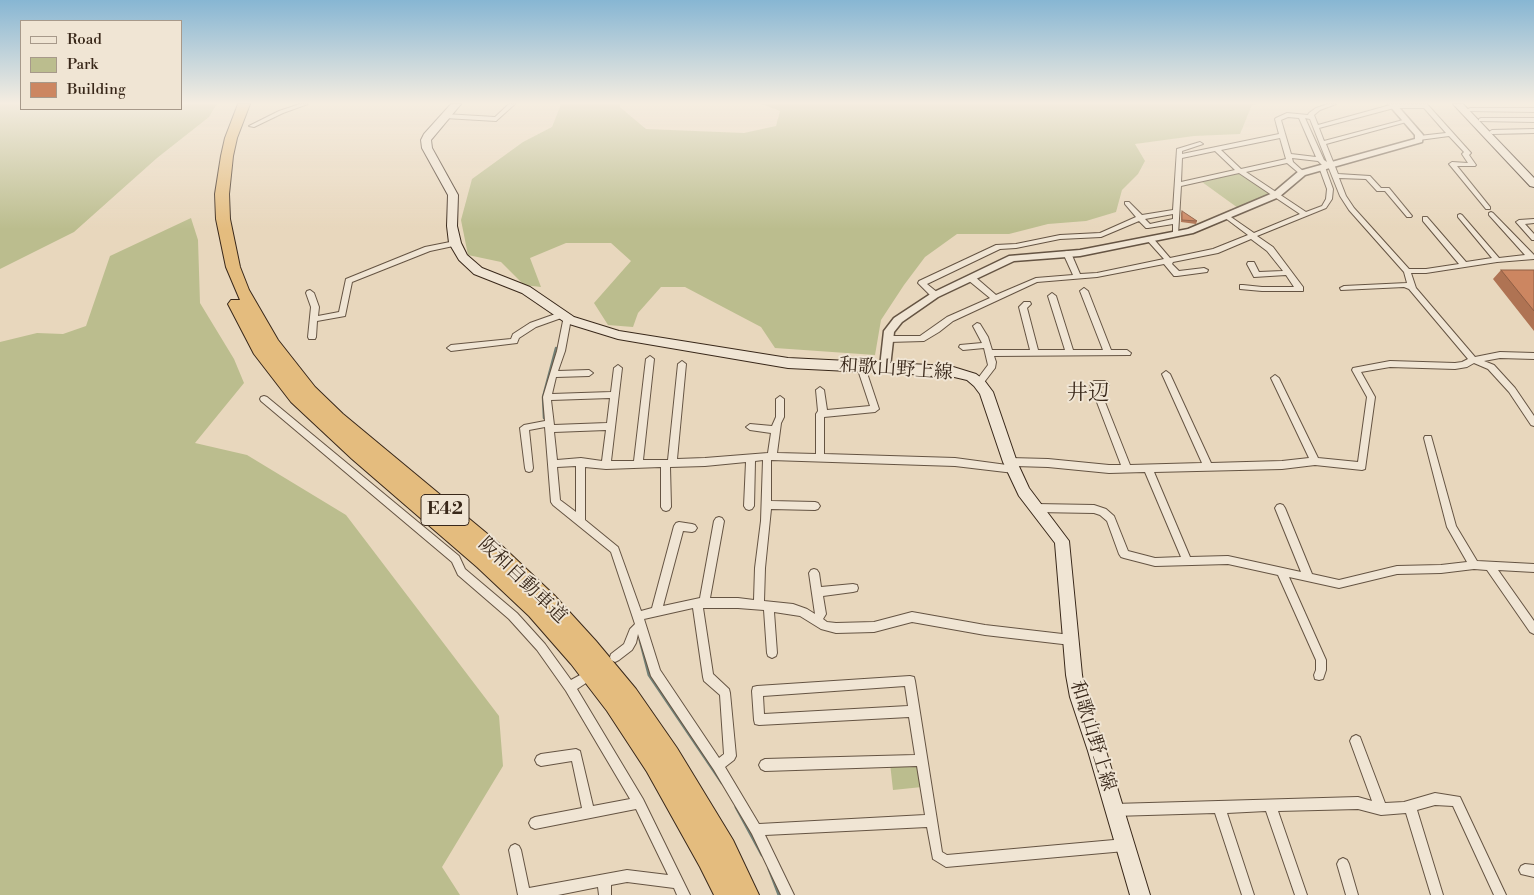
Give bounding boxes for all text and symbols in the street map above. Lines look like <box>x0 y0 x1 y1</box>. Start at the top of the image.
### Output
legend <box>20 20 182 110</box>
text: Road <box>67 30 102 49</box>
text: Park <box>67 55 98 74</box>
text: Building <box>67 80 126 99</box>
street label: 和歌山野上線 <box>838 355 954 385</box>
district label: 井辺 <box>1067 381 1109 407</box>
road number: E42 <box>421 494 469 526</box>
street label: 阪和自動車道 <box>473 533 571 629</box>
street label: 和歌山野上線 <box>1064 678 1120 794</box>

